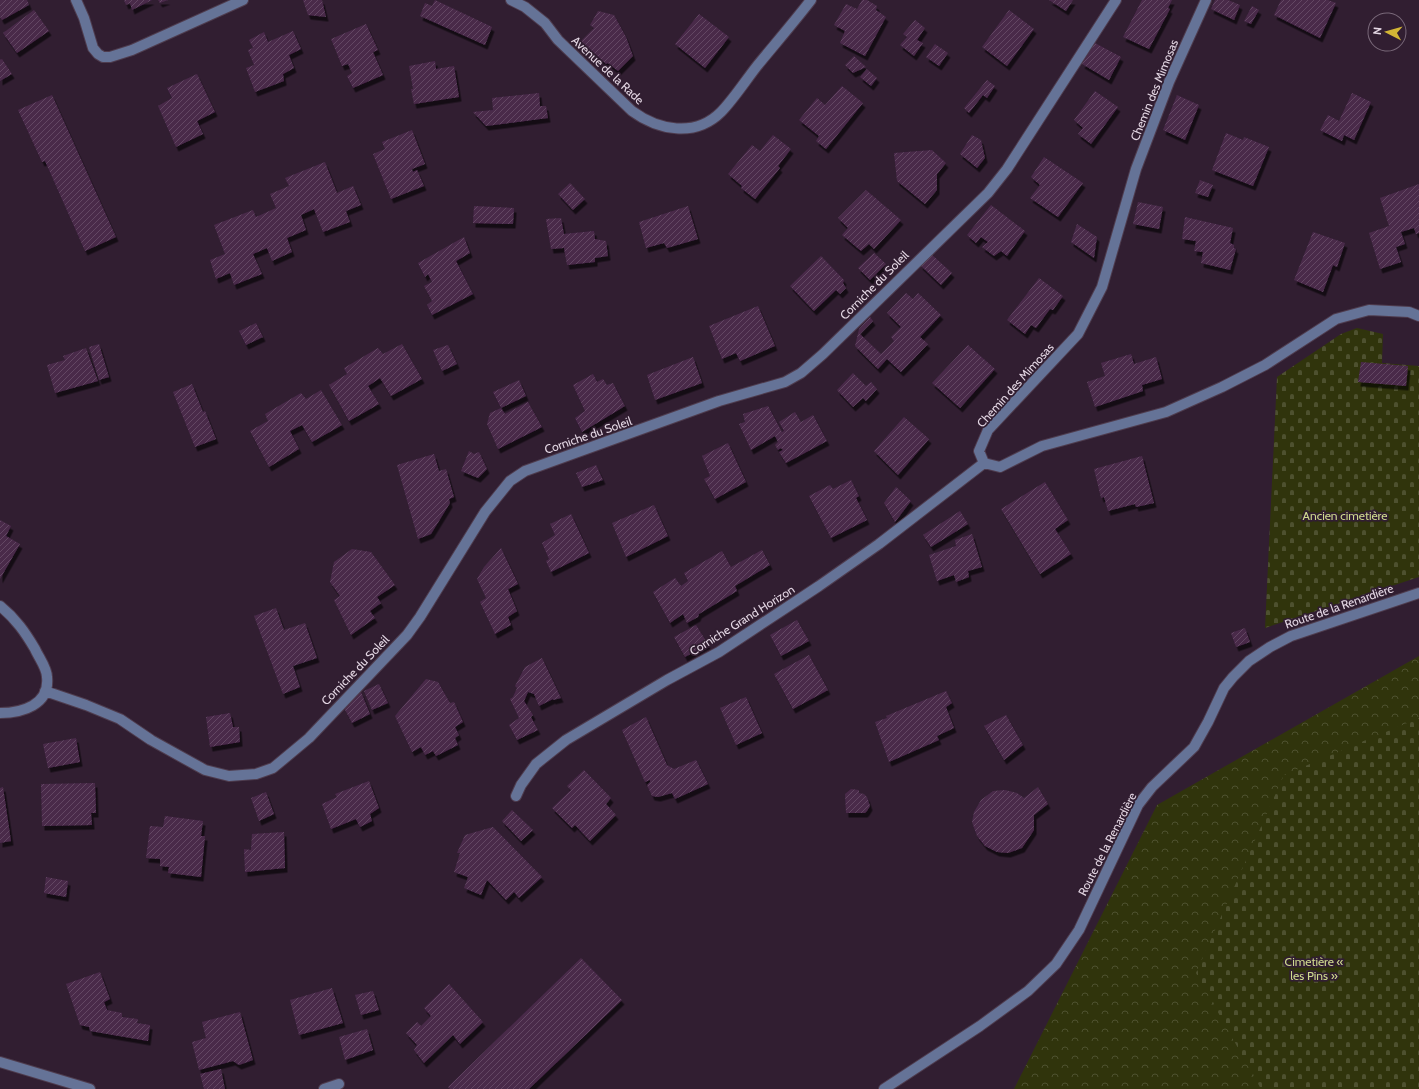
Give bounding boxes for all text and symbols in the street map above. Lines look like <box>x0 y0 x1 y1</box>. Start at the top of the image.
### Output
north arrow <box>1367 12 1407 52</box>
text: N <box>1370 26 1384 36</box>
street label: Avenue de la Rade <box>569 33 647 107</box>
street label: Chemin des Mimosas <box>1127 37 1181 143</box>
street label: Corniche du Soleil <box>836 247 912 323</box>
street label: Chemin des Mimosas <box>973 340 1057 430</box>
street label: Corniche du Soleil <box>542 413 634 457</box>
park label: Ancien cimetière <box>1303 508 1387 523</box>
street label: Route de la Renardière <box>1283 580 1395 632</box>
street label: Corniche Grand Horizon <box>687 581 798 658</box>
street label: Corniche du Soleil <box>318 632 392 708</box>
street label: Route de la Renardière <box>1074 790 1140 898</box>
park label: Cimetière « les Pins » <box>1284 954 1344 983</box>

